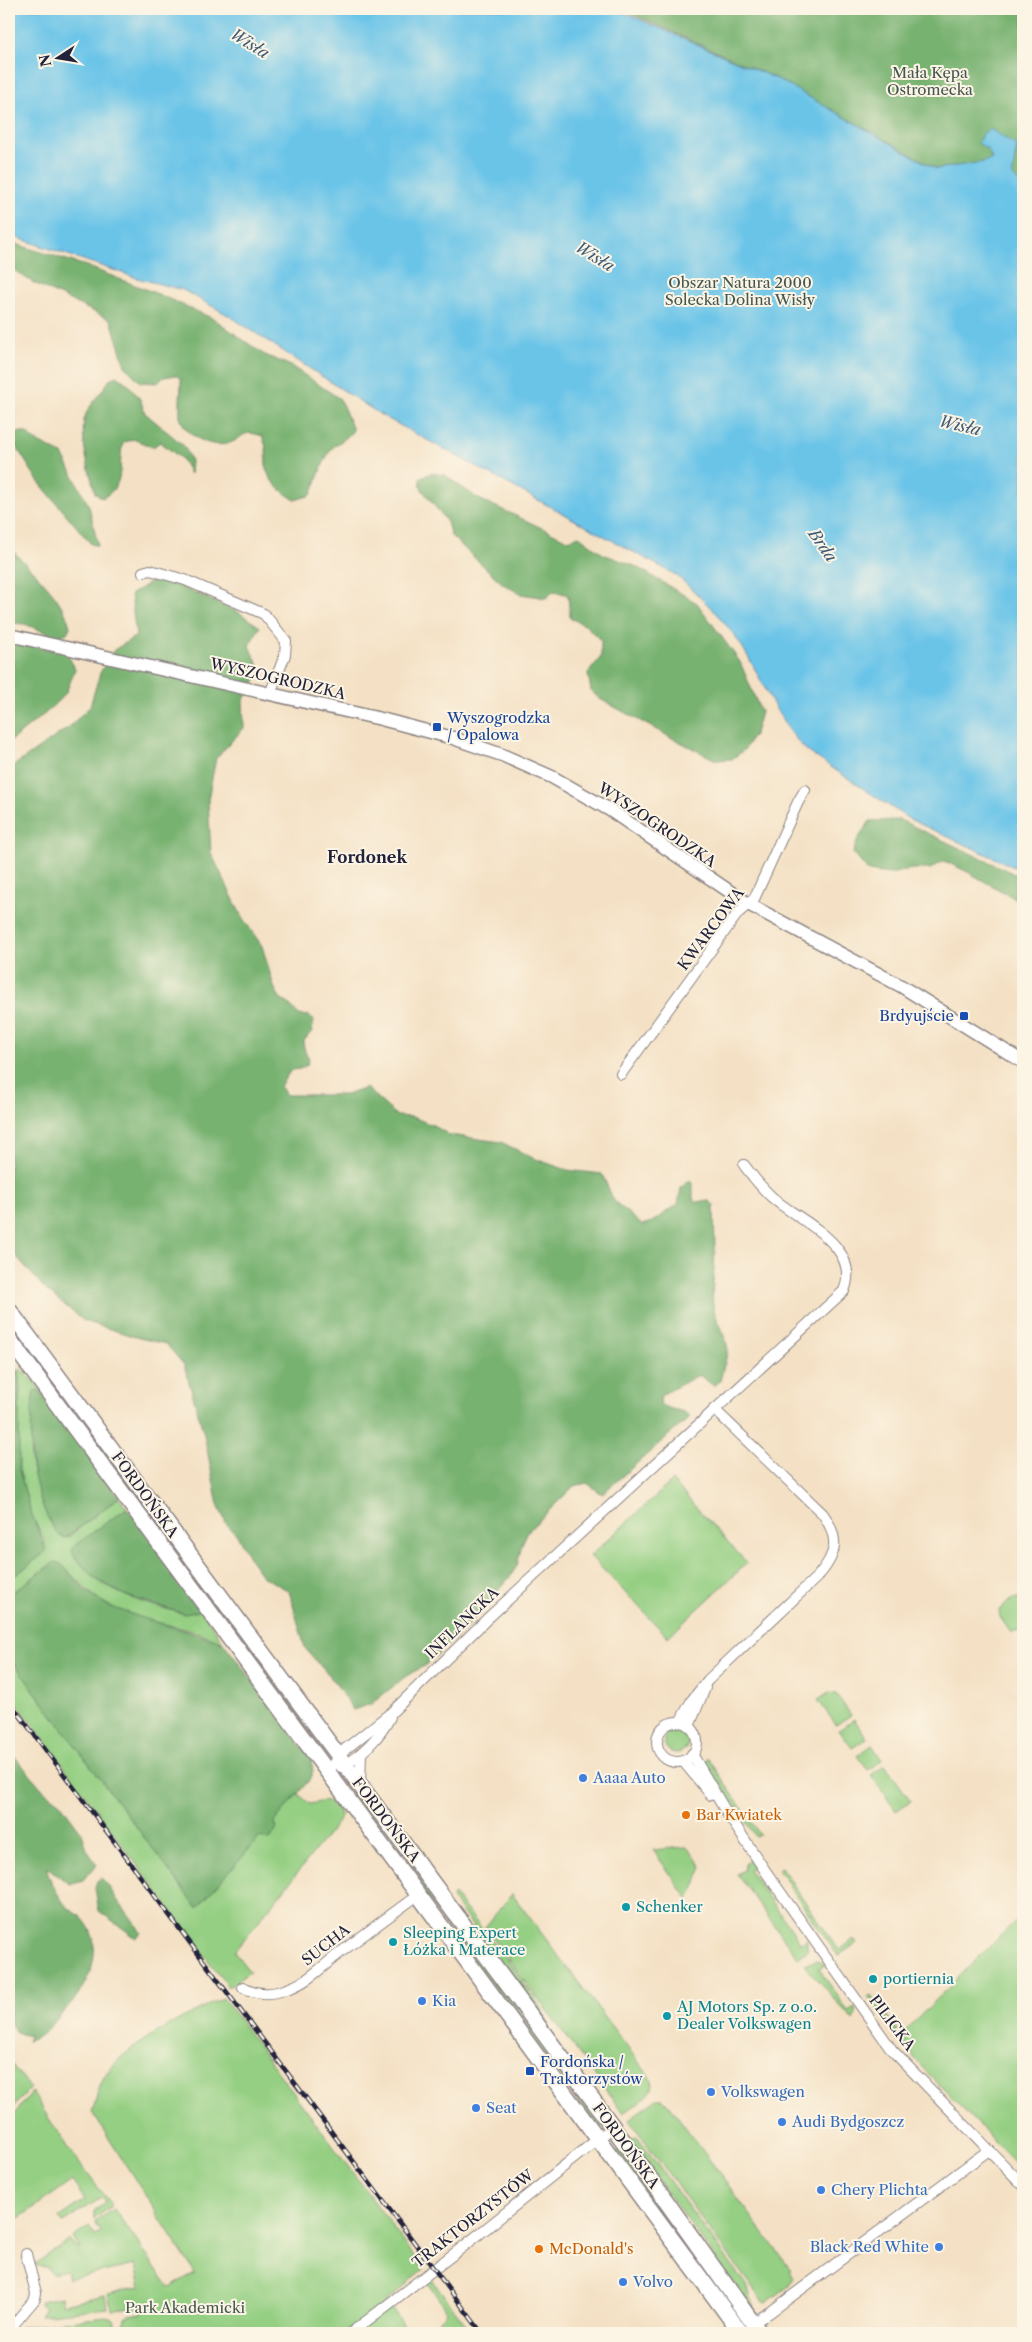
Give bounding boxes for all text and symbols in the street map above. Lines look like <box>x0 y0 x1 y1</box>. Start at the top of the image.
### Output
water label: Wisła <box>227 23 274 63</box>
north arrow <box>32 32 82 82</box>
text: N <box>35 53 55 69</box>
park label: Mała Kępa Ostromecka <box>887 63 973 99</box>
water label: Wisła <box>572 236 619 276</box>
park label: Obszar Natura 2000 Solecka Dolina Wisły <box>665 273 816 309</box>
water label: Wisła <box>937 411 983 440</box>
water label: Brda <box>803 523 842 566</box>
street label: WYSZOGRODZKA <box>207 653 349 704</box>
place label: Wyszogrodzka / Opalowa <box>446 708 551 744</box>
marker: Wyszogrodzka / Opalowa <box>431 721 443 733</box>
street label: WYSZOGRODZKA <box>594 777 721 872</box>
district label: Fordonek <box>327 847 407 867</box>
street label: KWARCOWA <box>673 883 748 974</box>
place label: Brdyujście <box>879 1006 954 1025</box>
marker: Brdyujście <box>958 1010 970 1022</box>
street label: FORDOŃSKA <box>108 1448 183 1542</box>
street label: INFLANCKA <box>421 1582 503 1663</box>
place label: Aaaa Auto <box>592 1768 666 1787</box>
marker: Aaaa Auto <box>577 1772 589 1784</box>
street label: FORDOŃSKA <box>348 1773 425 1867</box>
place label: Bar Kwiatek <box>696 1805 783 1824</box>
marker: Bar Kwiatek <box>680 1809 692 1821</box>
place label: Schenker <box>636 1897 704 1916</box>
marker: Schenker <box>620 1901 632 1913</box>
street label: SUCHA <box>298 1919 354 1969</box>
place label: Sleeping Expert Łóżka i Materace <box>403 1923 526 1959</box>
marker: Sleeping Expert Łóżka i Materace <box>387 1936 399 1948</box>
place label: portiernia <box>883 1969 954 1988</box>
marker: portiernia <box>867 1973 879 1985</box>
place label: Kia <box>432 1991 456 2010</box>
street label: PILICKA <box>865 1991 920 2055</box>
marker: Kia <box>416 1995 428 2007</box>
place label: AJ Motors Sp. z o.o. Dealer Volkswagen <box>676 1997 817 2033</box>
marker: AJ Motors Sp. z o.o. Dealer Volkswagen <box>661 2010 673 2022</box>
place label: Fordońska / Traktorzystów <box>540 2052 643 2088</box>
marker: Fordońska / Traktorzystów <box>524 2065 536 2077</box>
place label: Volkswagen <box>720 2082 805 2101</box>
marker: Volkswagen <box>705 2086 717 2098</box>
place label: Seat <box>486 2098 517 2117</box>
street label: FORDOŃSKA <box>589 2099 664 2193</box>
marker: Seat <box>470 2102 482 2114</box>
place label: Audi Bydgoszcz <box>791 2112 904 2131</box>
marker: Audi Bydgoszcz <box>776 2116 788 2128</box>
street label: TRAKTORZYSTÓW <box>408 2165 538 2272</box>
place label: Chery Plichta <box>831 2180 928 2199</box>
marker: Chery Plichta <box>815 2184 827 2196</box>
place label: Black Red White <box>810 2237 929 2256</box>
place label: McDonald's <box>549 2239 634 2258</box>
marker: Black Red White <box>933 2241 945 2253</box>
marker: McDonald's <box>533 2243 545 2255</box>
place label: Volvo <box>632 2272 673 2291</box>
marker: Volvo <box>617 2276 629 2288</box>
park label: Park Akademicki <box>125 2298 246 2317</box>

